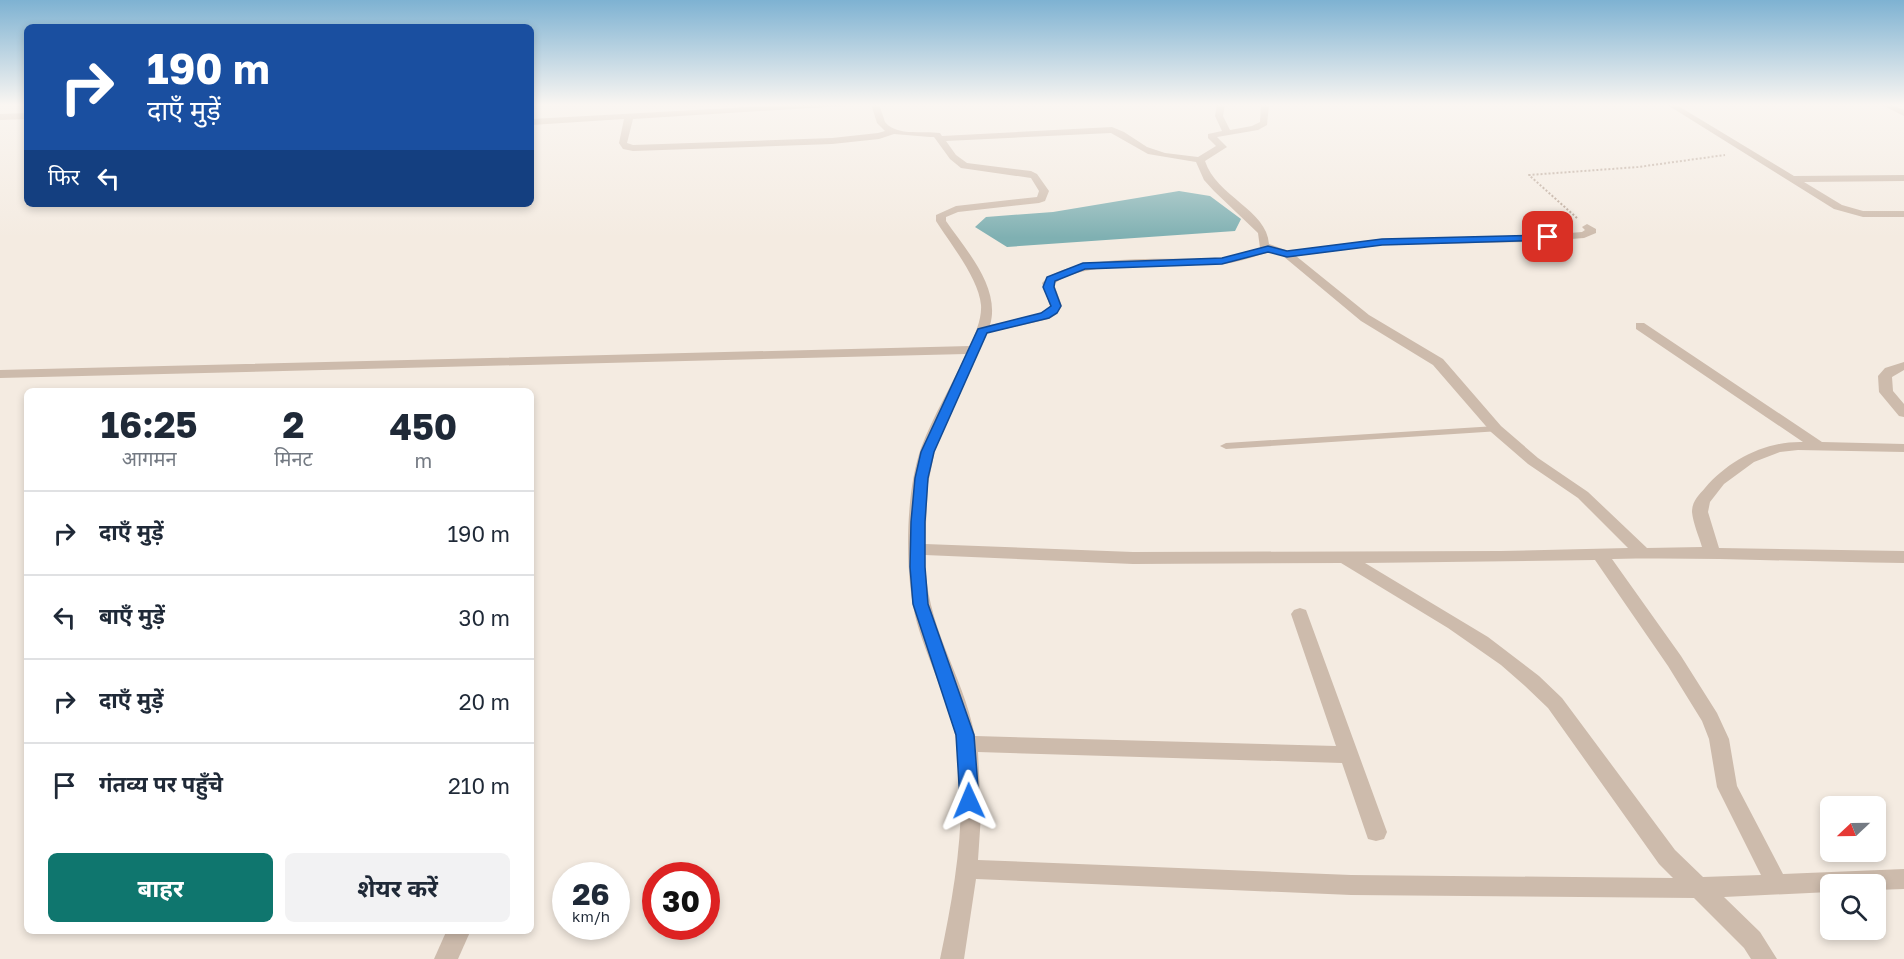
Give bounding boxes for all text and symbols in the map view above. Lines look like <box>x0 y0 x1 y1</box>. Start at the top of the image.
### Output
text: 190 m <box>147 43 270 93</box>
icon: right <box>48 48 126 126</box>
text: दाएँ मुड़ें <box>147 94 221 126</box>
icon: left <box>92 162 125 195</box>
text: फिर <box>48 163 80 190</box>
pin <box>1522 211 1573 262</box>
icon: arrive <box>1531 220 1564 253</box>
text: 16:25 <box>101 403 198 446</box>
text: 2 <box>282 403 304 446</box>
text: 450 <box>389 405 457 448</box>
text: आगमन <box>122 446 177 470</box>
text: मिनट <box>274 446 313 470</box>
text: m <box>414 448 432 472</box>
icon: right <box>48 517 81 550</box>
text: दाएँ मुड़ें <box>99 518 164 545</box>
text: 190 m <box>447 520 510 547</box>
icon: left <box>48 601 81 634</box>
text: बाएँ मुड़ें <box>99 602 165 629</box>
text: 30 m <box>459 604 510 631</box>
icon: right <box>48 685 81 718</box>
text: दाएँ मुड़ें <box>99 686 164 713</box>
text: 20 m <box>459 688 510 715</box>
icon: arrive <box>48 769 81 802</box>
position arrow <box>937 769 1001 833</box>
text: गंतव्य पर पहुँचे <box>99 770 223 797</box>
text: 210 m <box>448 772 510 799</box>
north arrow <box>1820 796 1886 862</box>
map controls <box>1820 796 1886 940</box>
button: बाहर <box>48 853 273 922</box>
button: शेयर करें <box>285 853 510 922</box>
speed limit sign: 30 <box>642 862 720 940</box>
button: search <box>1820 874 1886 940</box>
text: 26 <box>572 876 610 912</box>
text: km/h <box>572 907 610 925</box>

